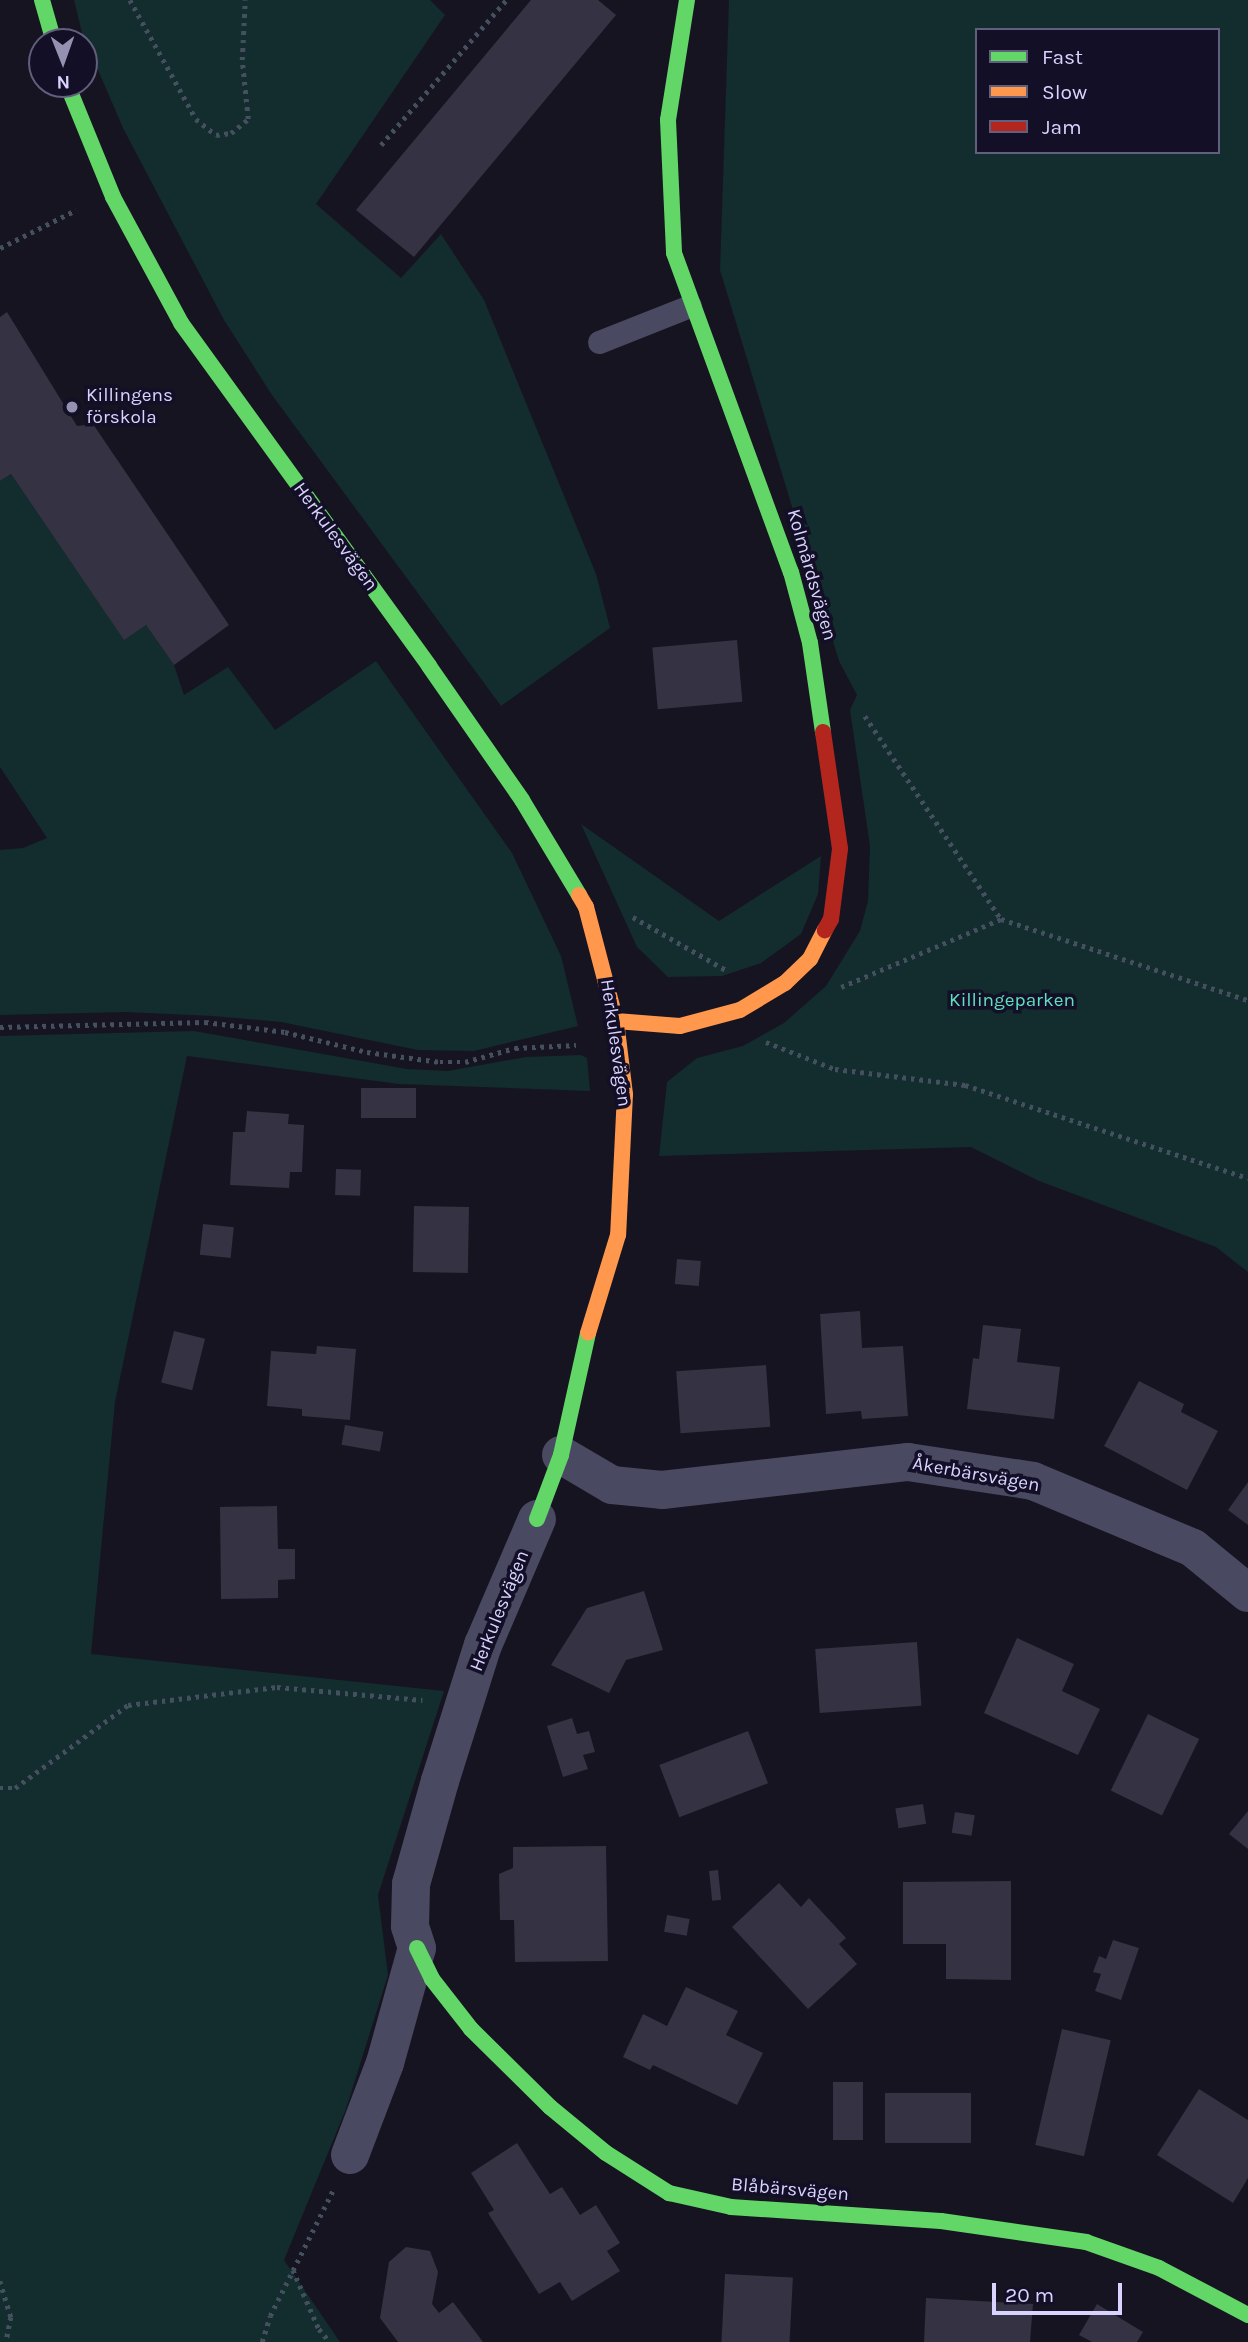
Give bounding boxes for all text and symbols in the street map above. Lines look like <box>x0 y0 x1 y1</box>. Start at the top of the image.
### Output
north arrow <box>28 28 98 98</box>
legend <box>975 28 1220 154</box>
text: Fast <box>1042 45 1083 69</box>
text: N <box>56 71 70 93</box>
text: Slow <box>1042 80 1087 104</box>
text: Jam <box>1042 115 1082 139</box>
place label: Killingens förskola <box>86 385 173 429</box>
marker: Killingens förskola <box>64 399 80 415</box>
street label: Herkulesvägen <box>288 478 382 596</box>
street label: Kolmårdsvägen <box>781 507 841 643</box>
street label: Herkulesvägen <box>595 978 635 1108</box>
park label: Killingeparken <box>949 990 1075 1012</box>
street label: Åkerbärsvägen <box>911 1453 1041 1497</box>
street label: Herkulesvägen <box>465 1547 535 1675</box>
street label: Blåbärsvägen <box>730 2173 850 2207</box>
scale bar <box>996 2268 1126 2312</box>
text: 20 m <box>1005 2283 1054 2307</box>

